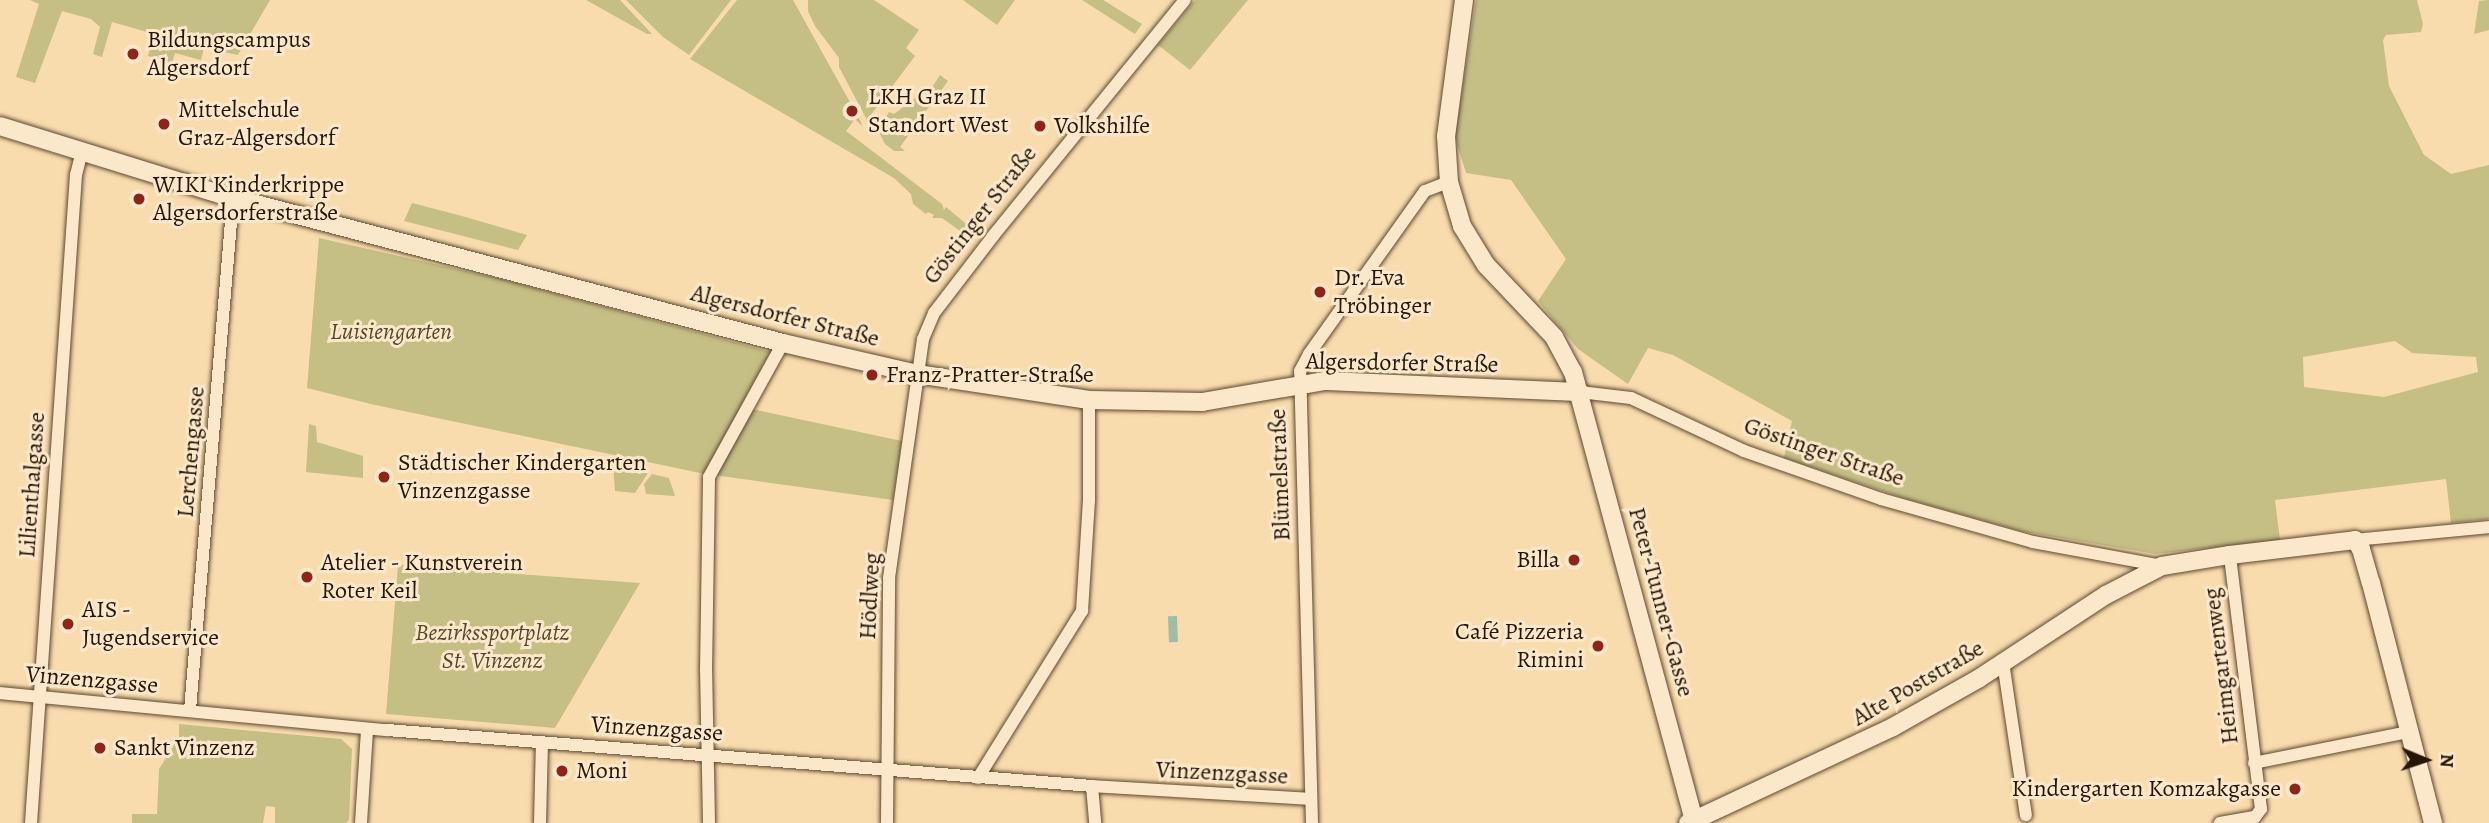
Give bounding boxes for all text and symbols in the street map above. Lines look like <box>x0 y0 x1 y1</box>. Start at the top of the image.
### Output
place label: Bildungscampus Algersdorf <box>147 26 311 82</box>
marker: Bildungscampus Algersdorf <box>125 46 141 62</box>
place label: LKH Graz II Standort West <box>868 83 1009 139</box>
place label: Mittelschule Graz-Algersdorf <box>178 96 336 152</box>
marker: LKH Graz II Standort West <box>842 101 862 121</box>
place label: Volkshilfe <box>1054 112 1150 140</box>
marker: Mittelschule Graz-Algersdorf <box>156 116 172 132</box>
marker: Volkshilfe <box>1032 118 1048 134</box>
street label: Göstinger Straße <box>917 140 1043 290</box>
place label: WIKI Kinderkrippe Algersdorferstraße <box>153 171 344 227</box>
marker: WIKI Kinderkrippe Algersdorferstraße <box>131 191 147 207</box>
place label: Dr. Eva Tröbinger <box>1334 264 1431 320</box>
street label: Algersdorfer Straße <box>688 279 882 353</box>
marker: Dr. Eva Tröbinger <box>1312 284 1328 300</box>
park label: Luisiengarten <box>330 318 452 346</box>
street label: Algersdorfer Straße <box>1305 347 1499 379</box>
place label: Franz-Pratter-Straße <box>886 361 1094 389</box>
marker: Franz-Pratter-Straße <box>864 367 880 383</box>
street label: Lerchengasse <box>171 385 211 519</box>
street label: Blümelstraße <box>1263 408 1297 542</box>
street label: Lilienthalgasse <box>13 411 51 559</box>
street label: Göstinger Straße <box>1740 411 1908 493</box>
place label: Städtischer Kindergarten Vinzenzgasse <box>398 449 646 505</box>
marker: Städtischer Kindergarten Vinzenzgasse <box>376 469 392 485</box>
street label: Peter-Tunner-Gasse <box>1622 504 1700 700</box>
place label: Billa <box>1516 546 1560 574</box>
place label: Atelier - Kunstverein Roter Keil <box>321 549 524 605</box>
street label: Hödlweg <box>853 552 887 640</box>
marker: Billa <box>1566 552 1582 568</box>
marker: Atelier - Kunstverein Roter Keil <box>299 569 315 585</box>
street label: Heimgartenweg <box>2197 586 2245 746</box>
place label: AIS - Jugendservice <box>82 596 219 652</box>
marker: AIS - Jugendservice <box>60 616 76 632</box>
place label: Café Pizzeria Rimini <box>1455 618 1584 674</box>
park label: Bezirkssportplatz St. Vinzenz <box>415 619 569 675</box>
street label: Alte Poststraße <box>1847 634 1989 732</box>
marker: Café Pizzeria Rimini <box>1590 638 1606 654</box>
street label: Vinzenzgasse <box>25 660 159 700</box>
street label: Vinzenzgasse <box>590 710 724 748</box>
north arrow <box>2391 725 2461 795</box>
place label: Sankt Vinzenz <box>114 734 255 762</box>
marker: Sankt Vinzenz <box>92 740 108 756</box>
text: N <box>2434 753 2460 768</box>
street label: Vinzenzgasse <box>1155 755 1289 791</box>
place label: Moni <box>576 757 628 785</box>
marker: Moni <box>554 763 570 779</box>
place label: Kindergarten Komzakgasse <box>2012 775 2281 803</box>
marker: Kindergarten Komzakgasse <box>2287 781 2303 797</box>

